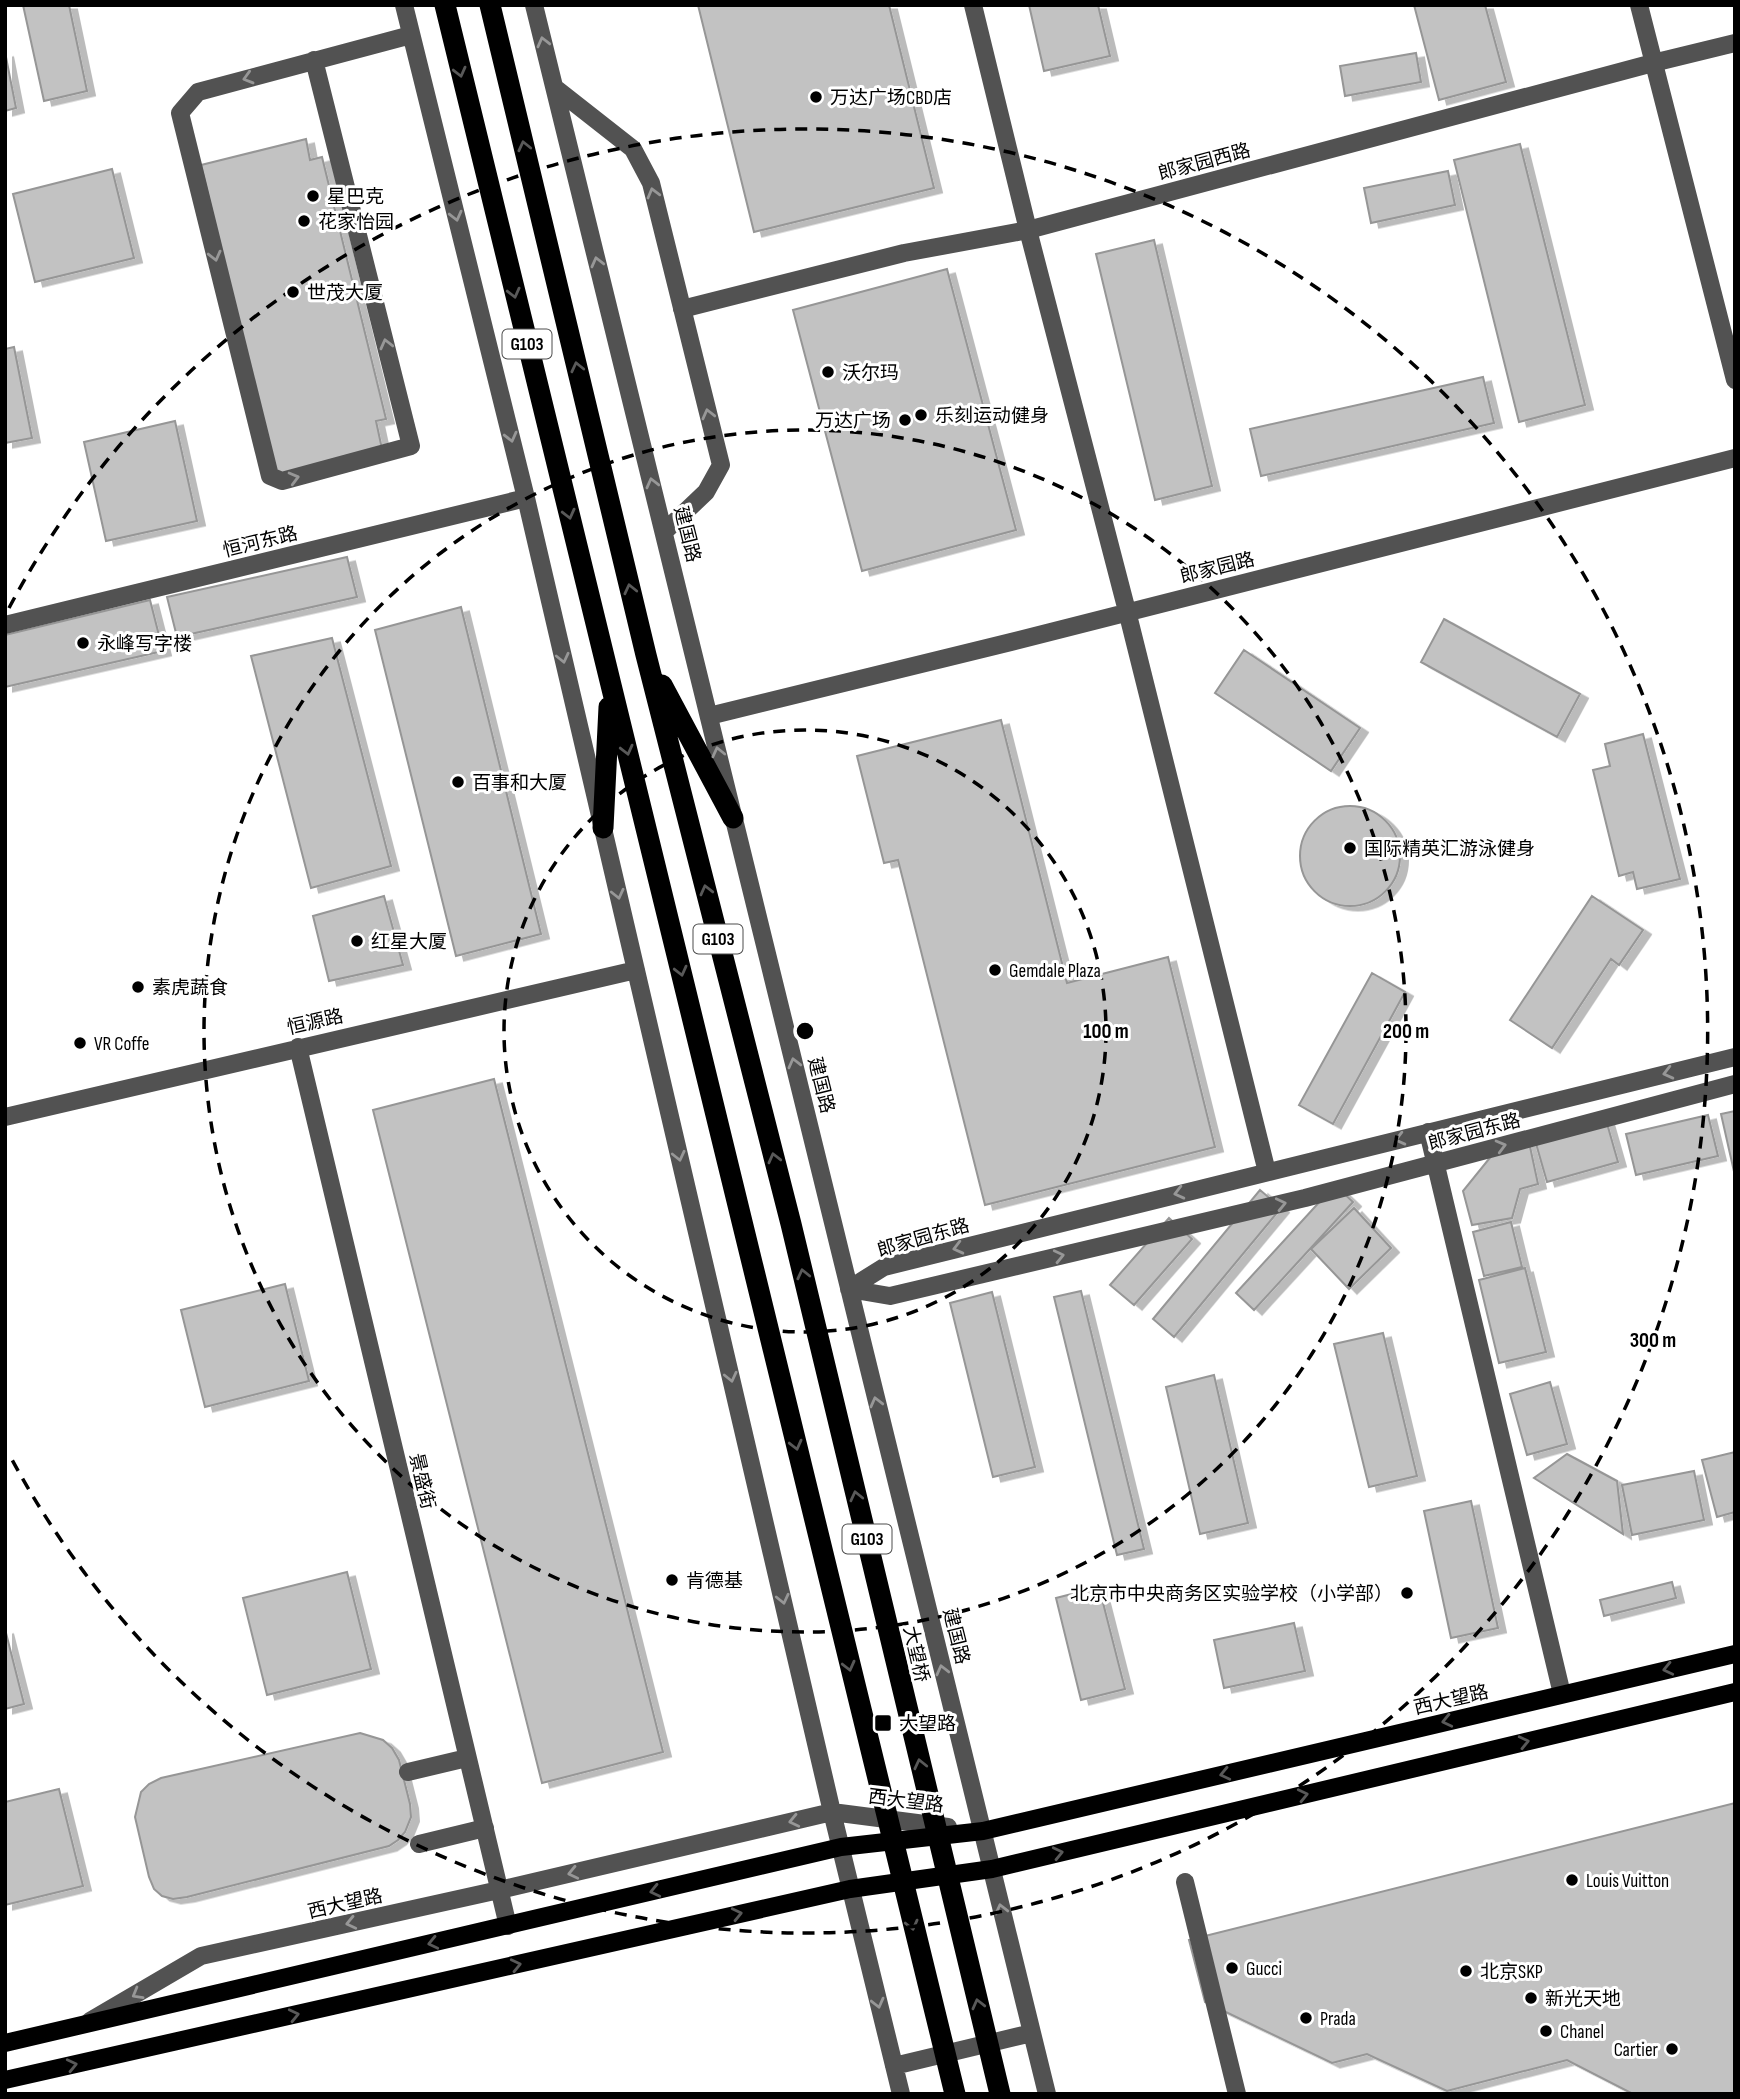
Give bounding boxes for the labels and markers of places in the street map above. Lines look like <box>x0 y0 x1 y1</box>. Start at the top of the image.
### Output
place label: 万达广场CBD店 <box>830 87 952 110</box>
marker: 万达广场CBD店 <box>808 89 824 105</box>
place label: 星巴克 <box>327 186 384 209</box>
marker: 星巴克 <box>305 188 321 204</box>
place label: 花家怡园 <box>318 211 394 234</box>
marker: 花家怡园 <box>296 213 312 229</box>
place label: 世茂大厦 <box>307 282 383 305</box>
marker: 世茂大厦 <box>285 284 301 300</box>
place label: 沃尔玛 <box>842 362 899 385</box>
marker: 沃尔玛 <box>820 364 836 380</box>
place label: 乐刻运动健身 <box>935 405 1049 428</box>
marker: 乐刻运动健身 <box>913 407 929 423</box>
place label: 万达广场 <box>815 410 891 433</box>
marker: 万达广场 <box>897 412 913 428</box>
place label: 永峰写字楼 <box>97 633 192 656</box>
marker: 永峰写字楼 <box>75 635 91 651</box>
place label: 百事和大厦 <box>472 772 567 795</box>
marker: 百事和大厦 <box>450 774 466 790</box>
place label: 国际精英汇游泳健身 <box>1364 838 1535 861</box>
marker: 国际精英汇游泳健身 <box>1342 840 1358 856</box>
place label: 红星大厦 <box>371 931 447 954</box>
marker: 红星大厦 <box>349 933 365 949</box>
place label: Gemdale Plaza <box>1009 960 1101 983</box>
marker: Gemdale Plaza <box>987 962 1003 978</box>
place label: 素虎蔬食 <box>152 977 228 1000</box>
marker: 素虎蔬食 <box>130 979 146 995</box>
centre of rings <box>793 1019 817 1043</box>
place label: VR Coffe <box>94 1033 149 1056</box>
marker: VR Coffe <box>72 1035 88 1051</box>
place label: 肯德基 <box>686 1570 743 1593</box>
marker: 肯德基 <box>664 1572 680 1588</box>
place label: 北京市中央商务区实验学校（小学部） <box>1070 1583 1393 1606</box>
marker: 北京市中央商务区实验学校（小学部） <box>1399 1585 1415 1601</box>
marker: 大望路 <box>873 1713 893 1733</box>
place label: 大望路 <box>899 1713 956 1736</box>
place label: Louis Vuitton <box>1586 1870 1669 1893</box>
marker: Louis Vuitton <box>1564 1872 1580 1888</box>
place label: Gucci <box>1246 1958 1282 1981</box>
marker: Gucci <box>1224 1960 1240 1976</box>
place label: 北京SKP <box>1480 1961 1543 1984</box>
marker: 北京SKP <box>1458 1963 1474 1979</box>
place label: 新光天地 <box>1545 1988 1621 2011</box>
marker: 新光天地 <box>1523 1990 1539 2006</box>
place label: Prada <box>1320 2008 1356 2031</box>
marker: Prada <box>1298 2010 1314 2026</box>
place label: Chanel <box>1560 2021 1604 2044</box>
marker: Chanel <box>1538 2023 1554 2039</box>
place label: Cartier <box>1614 2039 1659 2062</box>
marker: Cartier <box>1664 2041 1680 2057</box>

